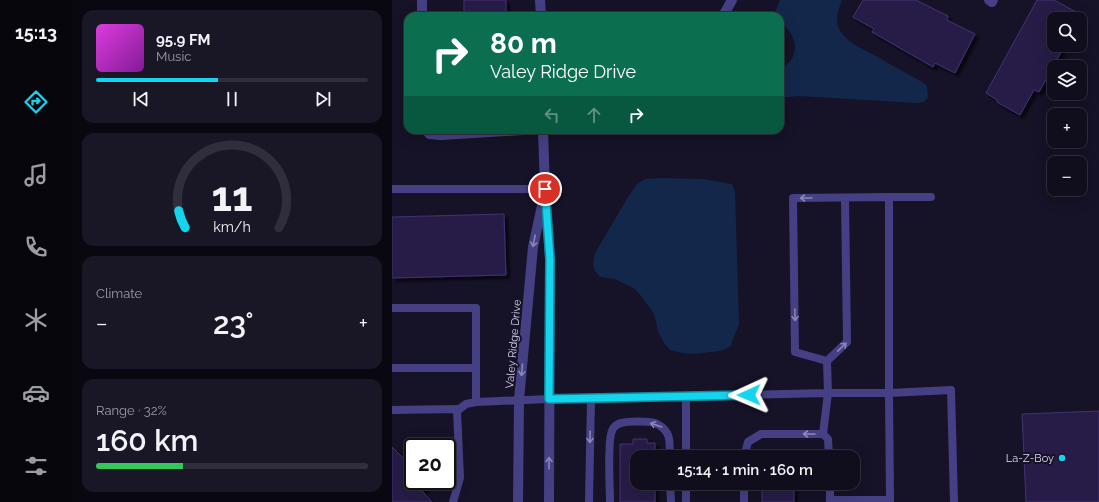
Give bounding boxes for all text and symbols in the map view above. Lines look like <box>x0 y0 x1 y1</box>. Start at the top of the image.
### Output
map controls <box>1047 12 1087 196</box>
button: search <box>1047 12 1087 52</box>
text: 15:13 <box>15 22 57 43</box>
text: 80 m <box>490 27 557 60</box>
icon: right <box>424 28 476 80</box>
text: 95.9 FM <box>156 31 211 49</box>
text: Music <box>156 49 191 64</box>
button: layers <box>1047 60 1087 100</box>
text: Valey Ridge Drive <box>490 61 636 82</box>
icon: directions <box>22 88 50 116</box>
icon: previous <box>130 88 152 110</box>
icon: pause <box>221 88 243 110</box>
icon: next <box>312 88 334 110</box>
icon: left <box>541 104 563 126</box>
icon: ahead <box>583 104 605 126</box>
icon: right <box>625 104 647 126</box>
button: + <box>1047 108 1087 148</box>
button: − <box>1047 156 1087 196</box>
icon: music <box>22 161 50 189</box>
text: 11 <box>211 171 253 220</box>
pin <box>528 172 562 206</box>
icon: arrive <box>534 178 556 200</box>
one-way arrow <box>800 194 813 202</box>
text: km/h <box>213 218 251 234</box>
icon: phone <box>22 233 50 261</box>
one-way arrow <box>530 234 538 247</box>
text: Climate <box>96 286 142 301</box>
street label: Valey Ridge Drive <box>503 298 524 389</box>
icon: climate <box>22 306 50 334</box>
text: 23° <box>213 306 254 341</box>
one-way arrow <box>791 308 799 321</box>
text: − <box>96 310 108 336</box>
text: + <box>359 310 368 336</box>
one-way arrow <box>837 342 847 352</box>
one-way arrow <box>519 363 526 376</box>
position arrow <box>728 374 770 416</box>
icon: car <box>22 379 50 407</box>
text: Range · 32% <box>96 403 167 418</box>
one-way arrow <box>649 421 662 428</box>
text: 160 km <box>96 423 198 458</box>
one-way arrow <box>586 430 594 443</box>
one-way arrow <box>803 430 816 438</box>
speed limit sign: 20 <box>404 438 456 490</box>
icon: filters <box>22 452 50 480</box>
place label: La-Z-Boy <box>1006 452 1054 465</box>
marker: La-Z-Boy <box>1057 453 1067 463</box>
one-way arrow <box>545 457 553 470</box>
text: 15:14 · 1 min · 160 m <box>677 461 813 479</box>

